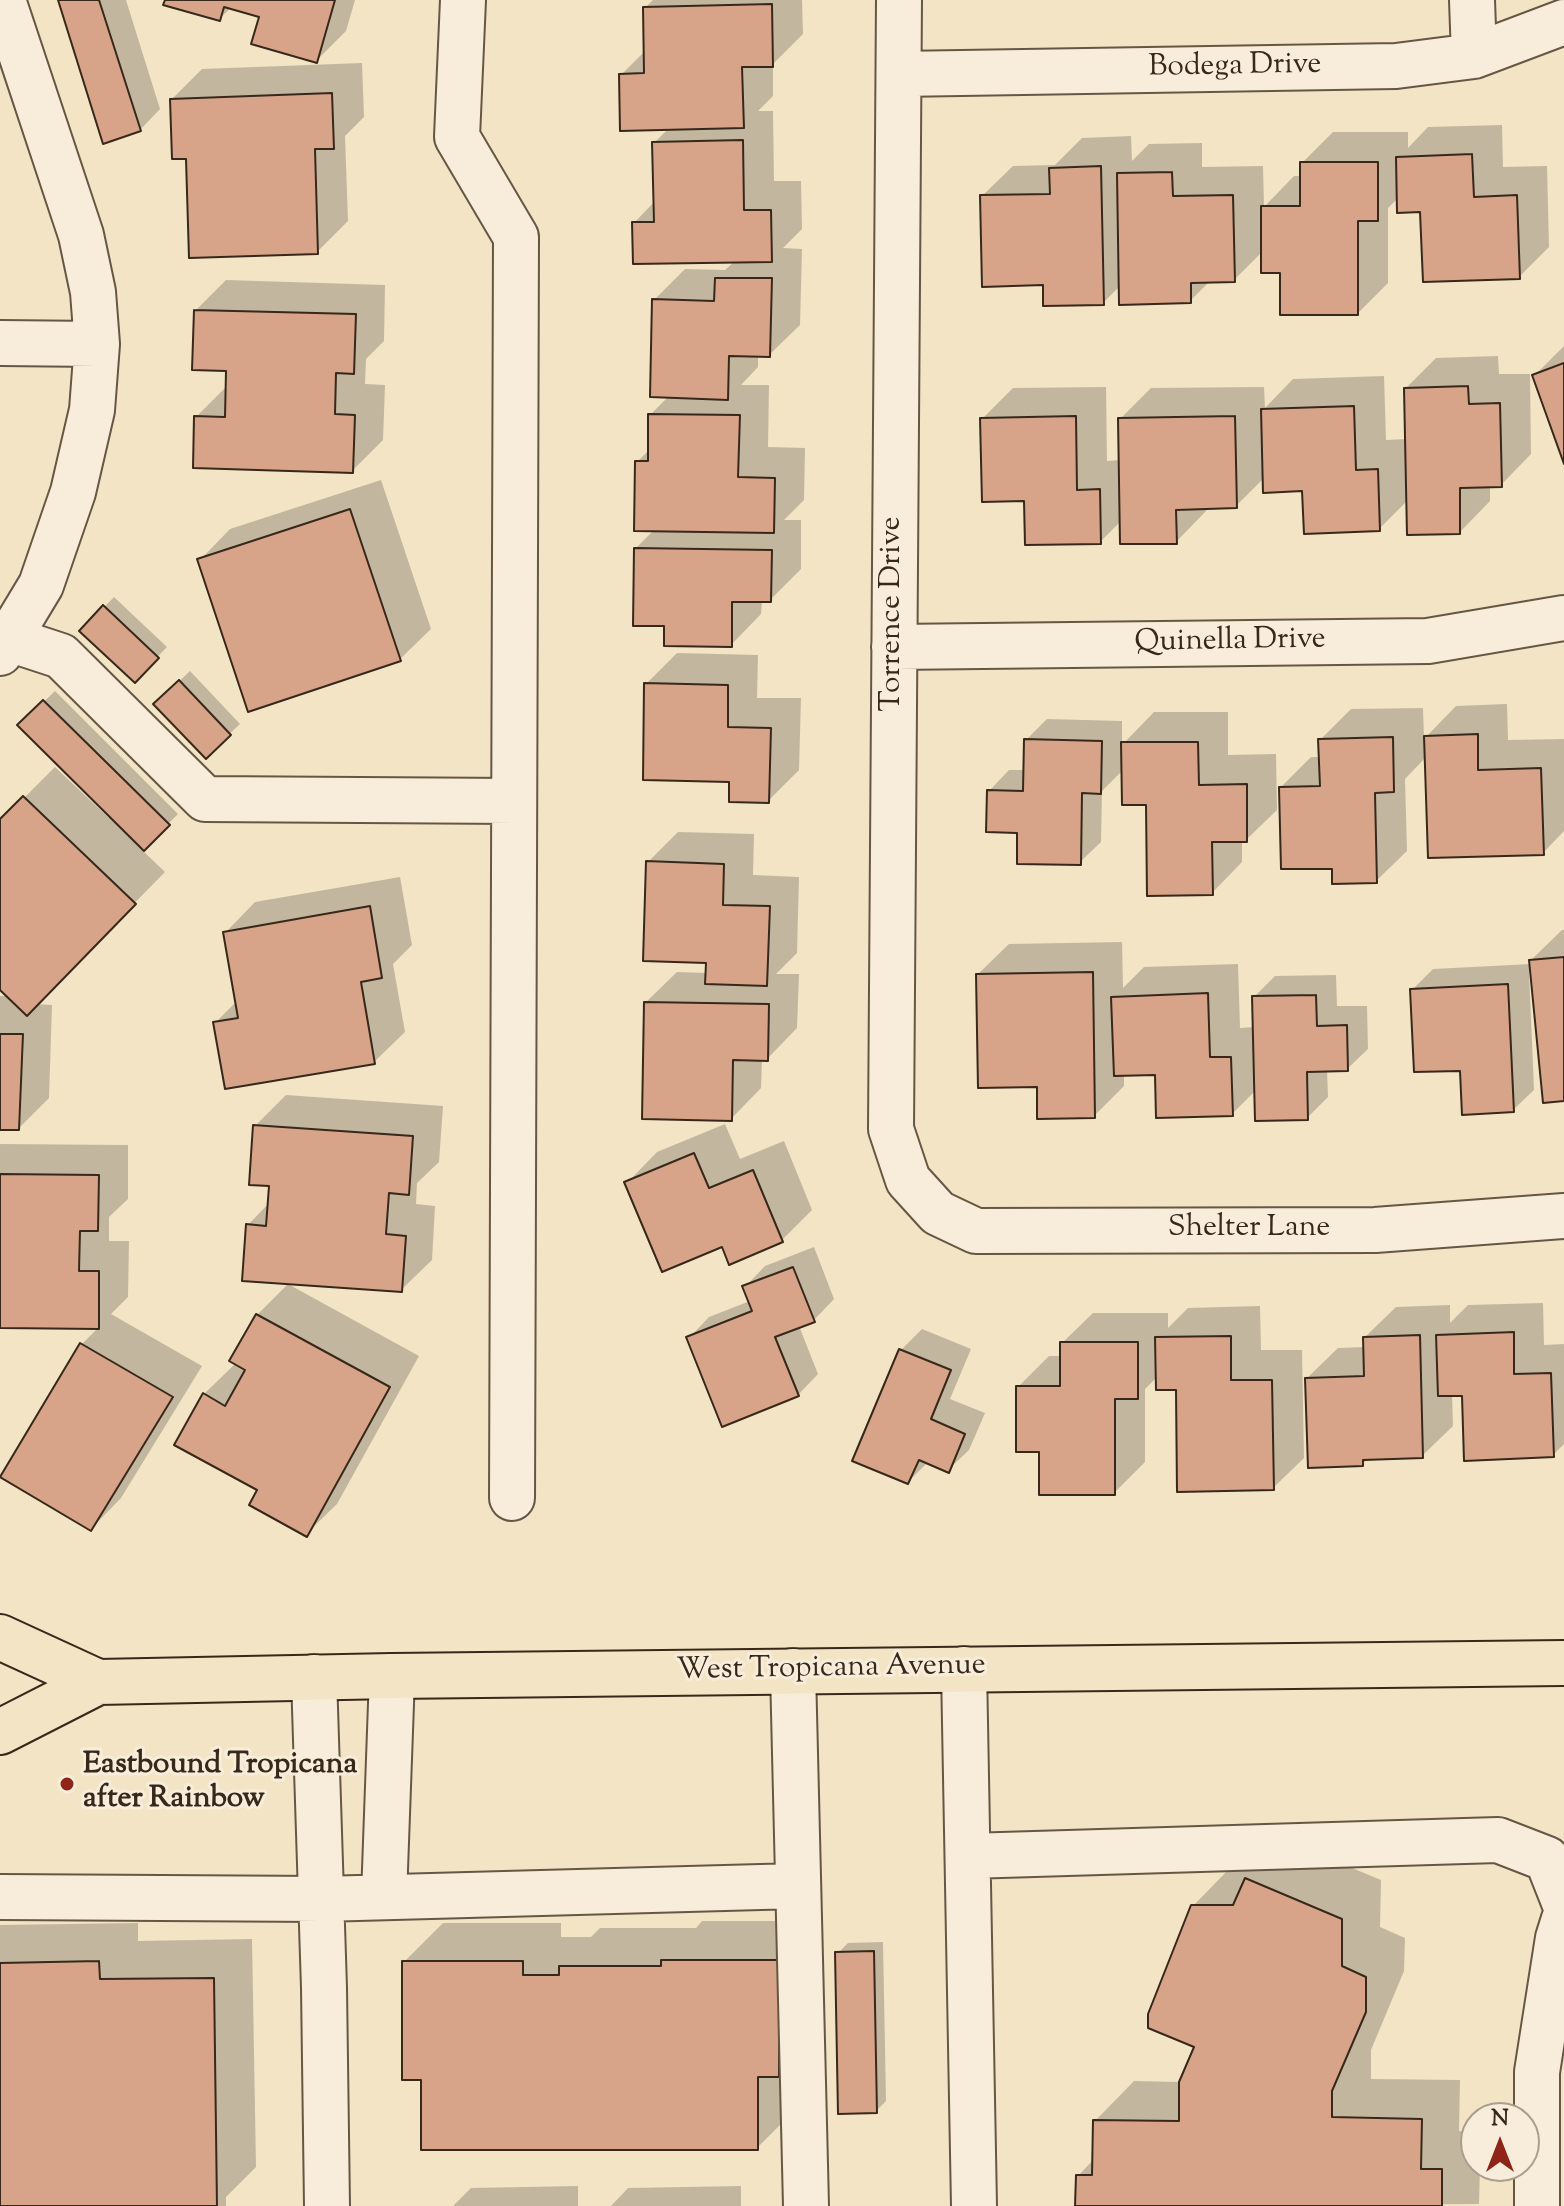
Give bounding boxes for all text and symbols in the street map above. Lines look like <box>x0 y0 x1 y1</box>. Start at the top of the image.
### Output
street label: Bodega Drive <box>1148 48 1322 88</box>
street label: Torrence Drive <box>876 517 912 711</box>
street label: Quinella Drive <box>1134 623 1326 663</box>
street label: Shelter Lane <box>1168 1212 1330 1248</box>
street label: West Tropicana Avenue <box>676 1649 986 1691</box>
place label: Eastbound Tropicana after Rainbow <box>83 1749 357 1820</box>
marker: Eastbound Tropicana after Rainbow <box>58 1775 76 1793</box>
north arrow <box>1460 2102 1540 2182</box>
text: N <box>1491 2104 1509 2136</box>

